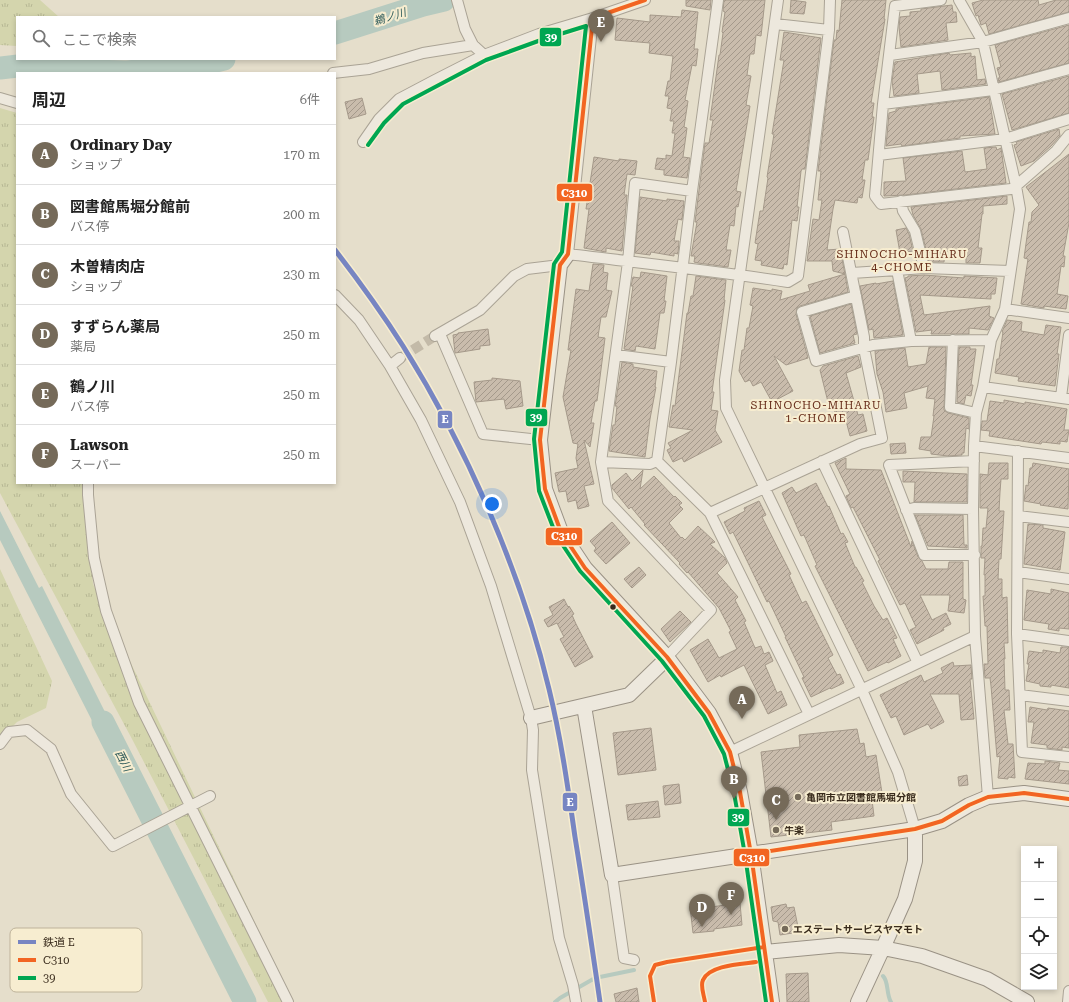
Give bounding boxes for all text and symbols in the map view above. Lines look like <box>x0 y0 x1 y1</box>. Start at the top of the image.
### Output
water label: 鵜ノ川 <box>372 6 409 28</box>
pin: E <box>588 9 614 42</box>
search box <box>16 16 336 60</box>
icon: search <box>30 27 52 49</box>
line badge: 39 <box>539 27 562 47</box>
text: ここで検索 <box>62 31 137 49</box>
text: 39 <box>545 31 557 44</box>
text: 周辺 <box>32 90 66 110</box>
text: 6件 <box>300 92 320 107</box>
text: Ordinary Day <box>70 136 172 154</box>
text: A <box>40 147 50 162</box>
text: 170 m <box>283 147 320 162</box>
text: ショップ <box>70 157 122 172</box>
line badge: C310 <box>556 183 593 202</box>
text: C310 <box>561 187 587 200</box>
text: 図書館馬堀分館前 <box>70 198 190 216</box>
text: B <box>40 207 50 222</box>
text: 200 m <box>283 207 320 222</box>
text: バス停 <box>70 219 109 234</box>
district label: SHINOCHO-MIHARU 4-CHOME <box>836 248 968 274</box>
text: 木曽精肉店 <box>70 258 145 276</box>
text: C <box>40 267 50 282</box>
text: 230 m <box>283 267 320 282</box>
text: ショップ <box>70 279 122 294</box>
text: すずらん薬局 <box>70 318 160 336</box>
text: D <box>40 327 50 342</box>
text: 250 m <box>283 327 320 342</box>
text: 薬局 <box>70 339 96 354</box>
text: 鶴ノ川 <box>70 378 115 396</box>
text: E <box>41 387 49 402</box>
text: 250 m <box>283 387 320 402</box>
text: バス停 <box>70 399 109 414</box>
district label: SHINOCHO-MIHARU 1-CHOME <box>750 399 882 425</box>
line badge: 39 <box>525 408 548 427</box>
line badge: E <box>437 410 453 429</box>
text: 39 <box>530 411 542 424</box>
text: E <box>441 413 449 426</box>
text: Lawson <box>70 436 129 454</box>
text: F <box>41 447 49 462</box>
text: 250 m <box>283 447 320 462</box>
text: スーパー <box>70 457 122 472</box>
your location <box>482 494 502 514</box>
line badge: C310 <box>545 527 583 546</box>
text: C310 <box>551 530 577 543</box>
unlabelled marker <box>608 602 618 612</box>
pin: A <box>729 686 755 719</box>
water label: 西川 <box>112 748 134 775</box>
pin: B <box>721 766 747 799</box>
pin: C <box>763 787 789 820</box>
line badge: E <box>562 792 578 812</box>
marker: 亀岡市立図書館馬堀分館 <box>793 792 803 802</box>
place label: 亀岡市立図書館馬堀分館 <box>806 792 916 803</box>
text: E <box>566 796 574 809</box>
line badge: 39 <box>727 808 750 827</box>
text: 39 <box>732 811 744 824</box>
marker: 牛楽 <box>771 825 781 835</box>
place label: 牛楽 <box>784 825 804 836</box>
map controls <box>1021 846 1057 990</box>
button: + <box>1021 846 1057 882</box>
line badge: C310 <box>733 848 770 867</box>
text: C310 <box>739 852 765 865</box>
pin: F <box>718 882 744 915</box>
button: − <box>1021 882 1057 918</box>
pin: D <box>689 894 715 927</box>
button: locate <box>1021 918 1057 954</box>
marker: エステートサービスヤマモト <box>780 924 790 934</box>
place label: エステートサービスヤマモト <box>793 924 923 935</box>
legend <box>10 928 142 992</box>
text: 鉄道 E <box>43 936 75 949</box>
text: C310 <box>43 954 69 967</box>
button: layers <box>1021 954 1057 990</box>
text: 39 <box>43 972 55 985</box>

